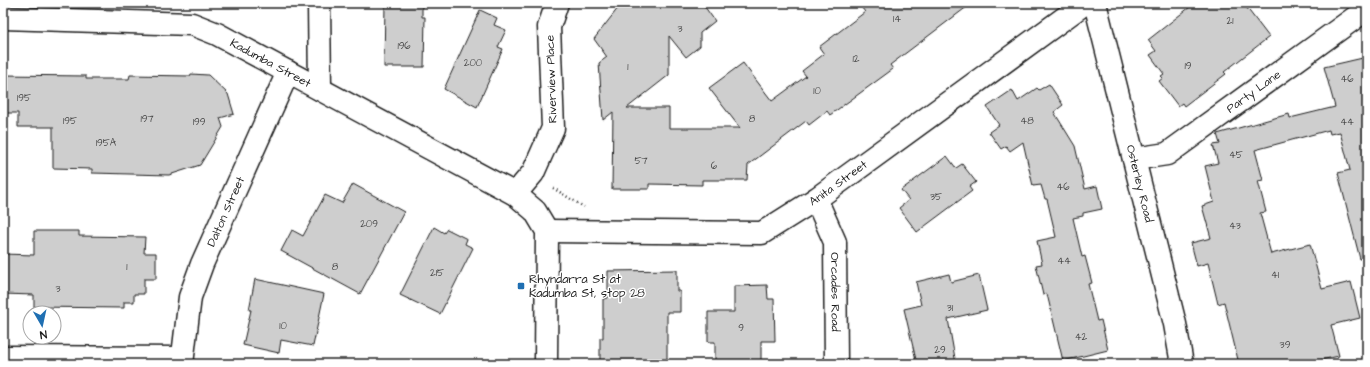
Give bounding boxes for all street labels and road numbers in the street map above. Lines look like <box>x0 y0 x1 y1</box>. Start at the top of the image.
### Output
street label: Riverview Place <box>541 34 562 123</box>
street label: Kadumba Street <box>227 35 314 92</box>
street label: Party Lane <box>1223 66 1285 117</box>
street label: Osterley Road <box>1122 143 1157 224</box>
street label: Anita Street <box>806 156 871 210</box>
street label: Dalton Street <box>203 174 249 250</box>
street label: Orcades Road <box>826 252 844 332</box>

